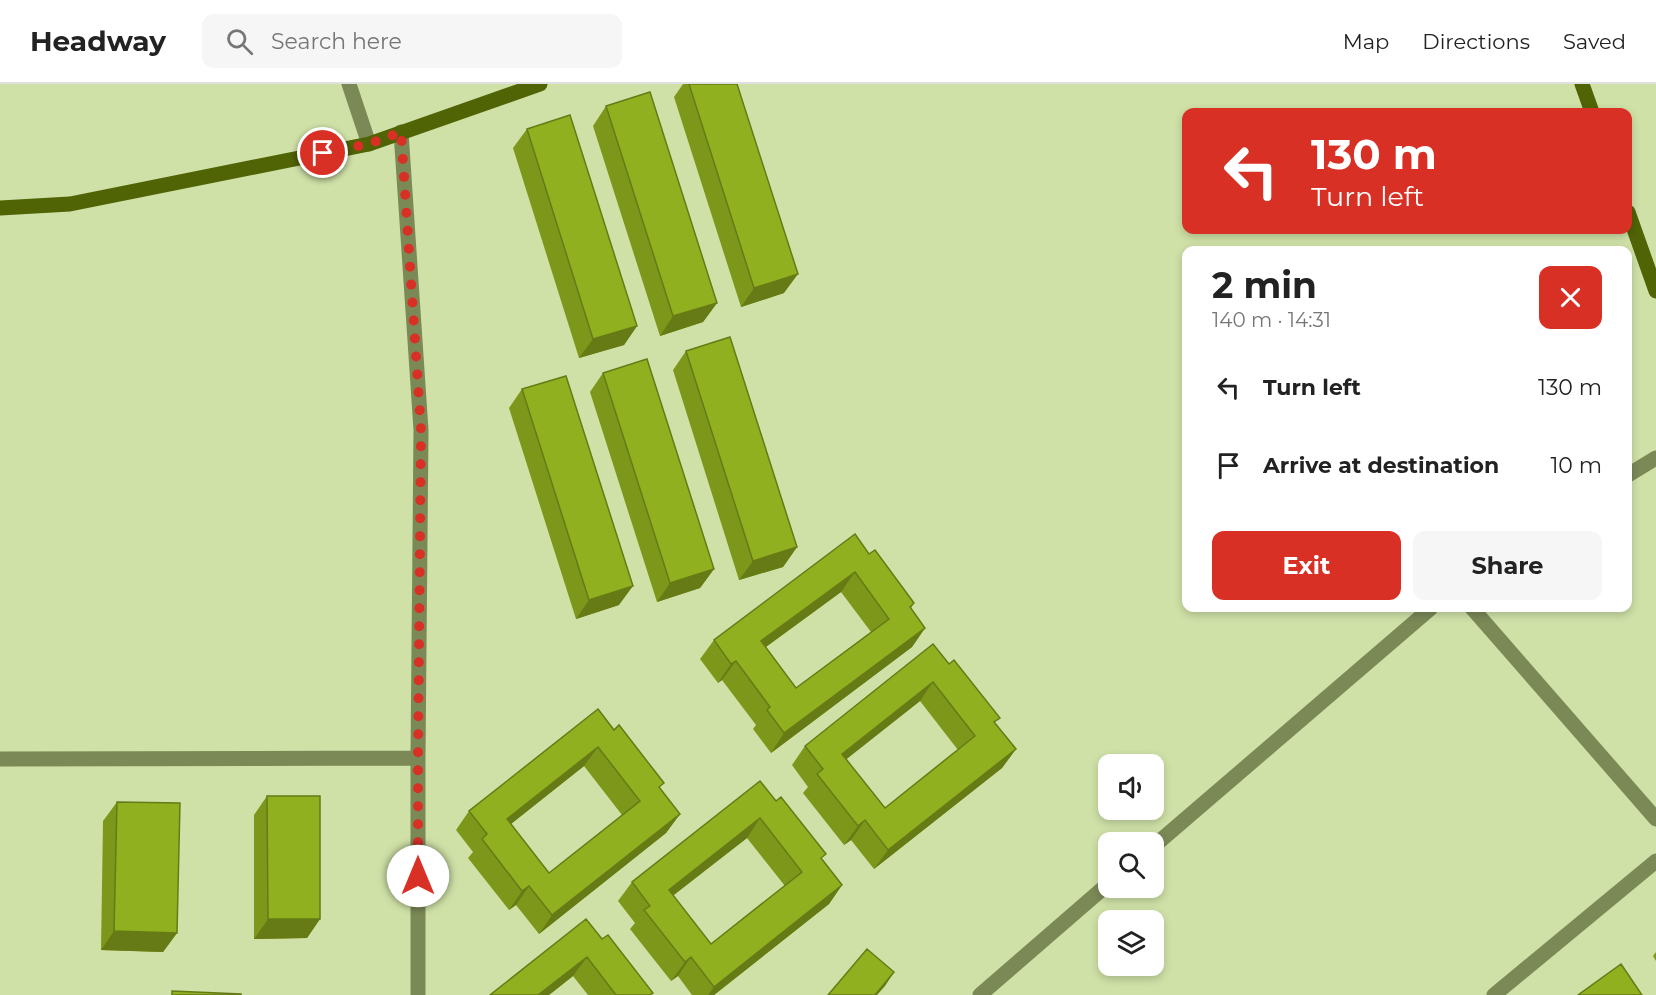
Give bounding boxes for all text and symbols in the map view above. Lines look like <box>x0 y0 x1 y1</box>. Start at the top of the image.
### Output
search box <box>202 14 622 68</box>
text: Headway <box>30 24 166 58</box>
icon: search <box>223 25 256 58</box>
text: Search here <box>271 28 402 55</box>
text: Map <box>1343 29 1389 54</box>
text: Directions <box>1422 29 1530 54</box>
text: Saved <box>1563 29 1626 54</box>
pin <box>297 127 348 178</box>
text: 130 m <box>1311 128 1437 180</box>
icon: left <box>1212 132 1290 210</box>
icon: arrive <box>306 136 339 169</box>
text: Turn left <box>1311 180 1424 213</box>
text: 2 min <box>1212 263 1317 307</box>
button: close <box>1539 266 1602 329</box>
text: 140 m · 14:31 <box>1212 308 1331 332</box>
icon: left <box>1212 371 1245 404</box>
text: Turn left <box>1263 374 1361 401</box>
text: 130 m <box>1538 374 1602 401</box>
icon: arrive <box>1212 449 1245 482</box>
text: Arrive at destination <box>1263 452 1499 479</box>
text: 10 m <box>1550 452 1602 479</box>
button: Exit <box>1212 531 1401 600</box>
button: Share <box>1413 531 1602 600</box>
map controls <box>1098 754 1164 976</box>
button: sound <box>1098 754 1164 820</box>
button: search <box>1098 832 1164 898</box>
position arrow <box>386 844 450 908</box>
button: layers <box>1098 910 1164 976</box>

